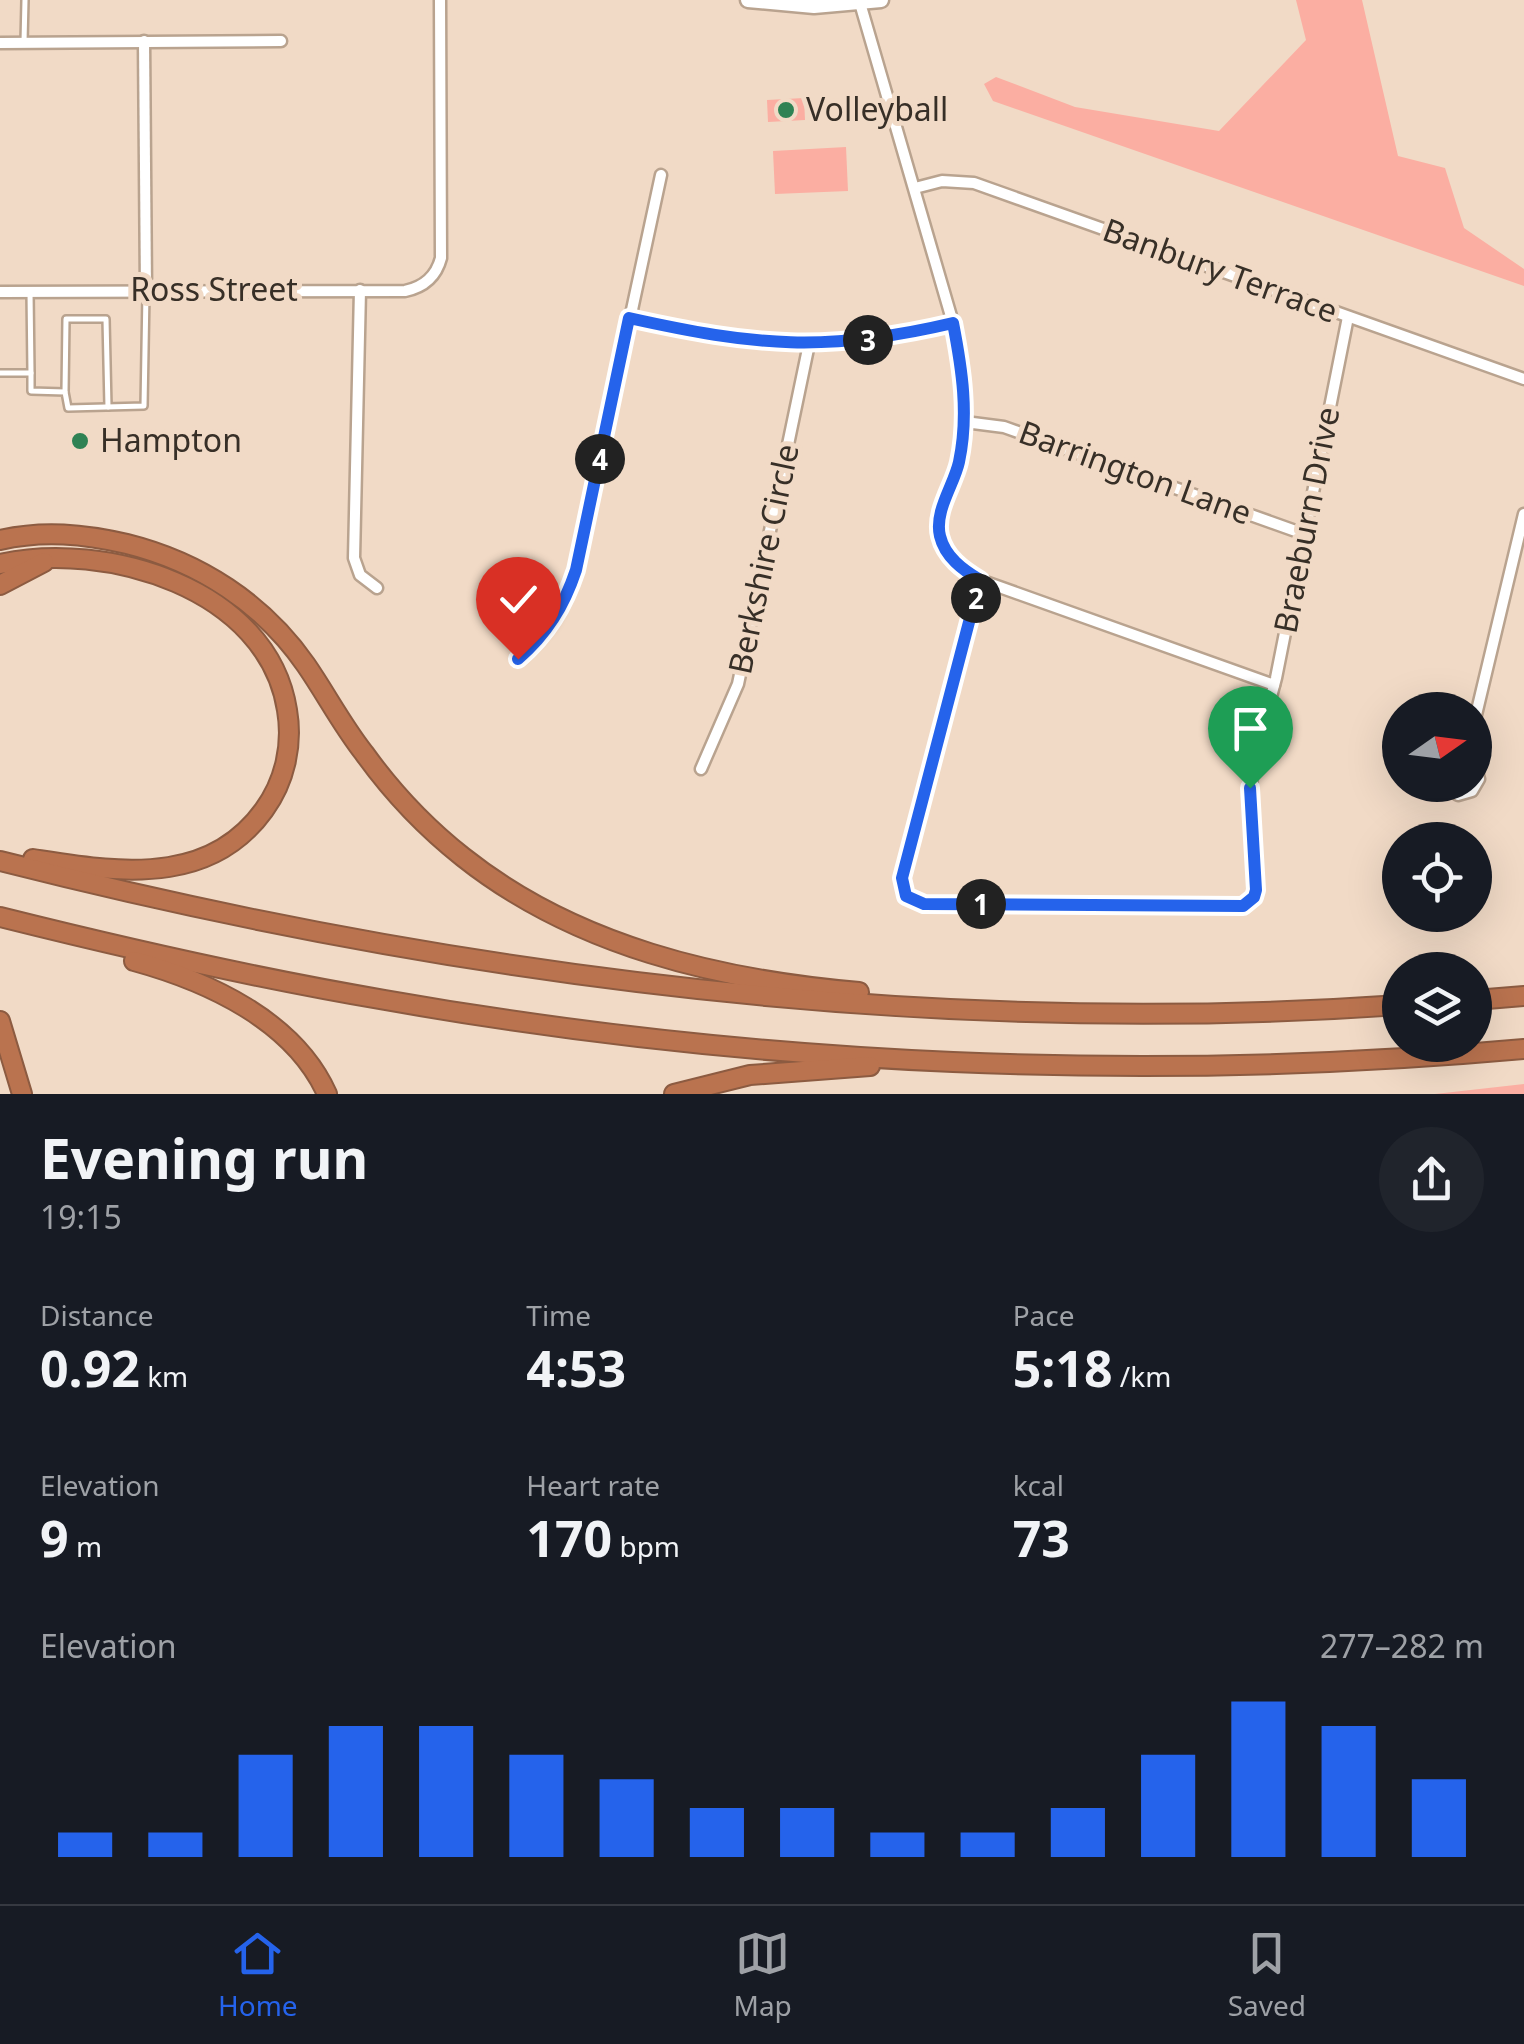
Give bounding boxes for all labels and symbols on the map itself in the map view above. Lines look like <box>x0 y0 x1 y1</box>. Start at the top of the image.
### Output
place label: Volleyball <box>806 87 948 130</box>
marker: Volleyball <box>775 99 797 121</box>
street label: Banbury Terrace <box>1097 207 1344 332</box>
street label: Ross Street <box>130 267 298 310</box>
pin: 3 <box>843 315 893 365</box>
street label: Braeburn Drive <box>1263 403 1349 636</box>
street label: Barrington Lane <box>1013 410 1258 534</box>
place label: Hampton <box>100 418 242 461</box>
marker: Hampton <box>69 430 91 452</box>
pin: 4 <box>575 434 625 484</box>
street label: Berkshire Circle <box>717 440 808 678</box>
pin <box>476 557 561 660</box>
pin: 2 <box>951 573 1001 623</box>
pin <box>1208 686 1293 789</box>
north arrow <box>1382 692 1492 802</box>
pin: 1 <box>956 879 1006 929</box>

